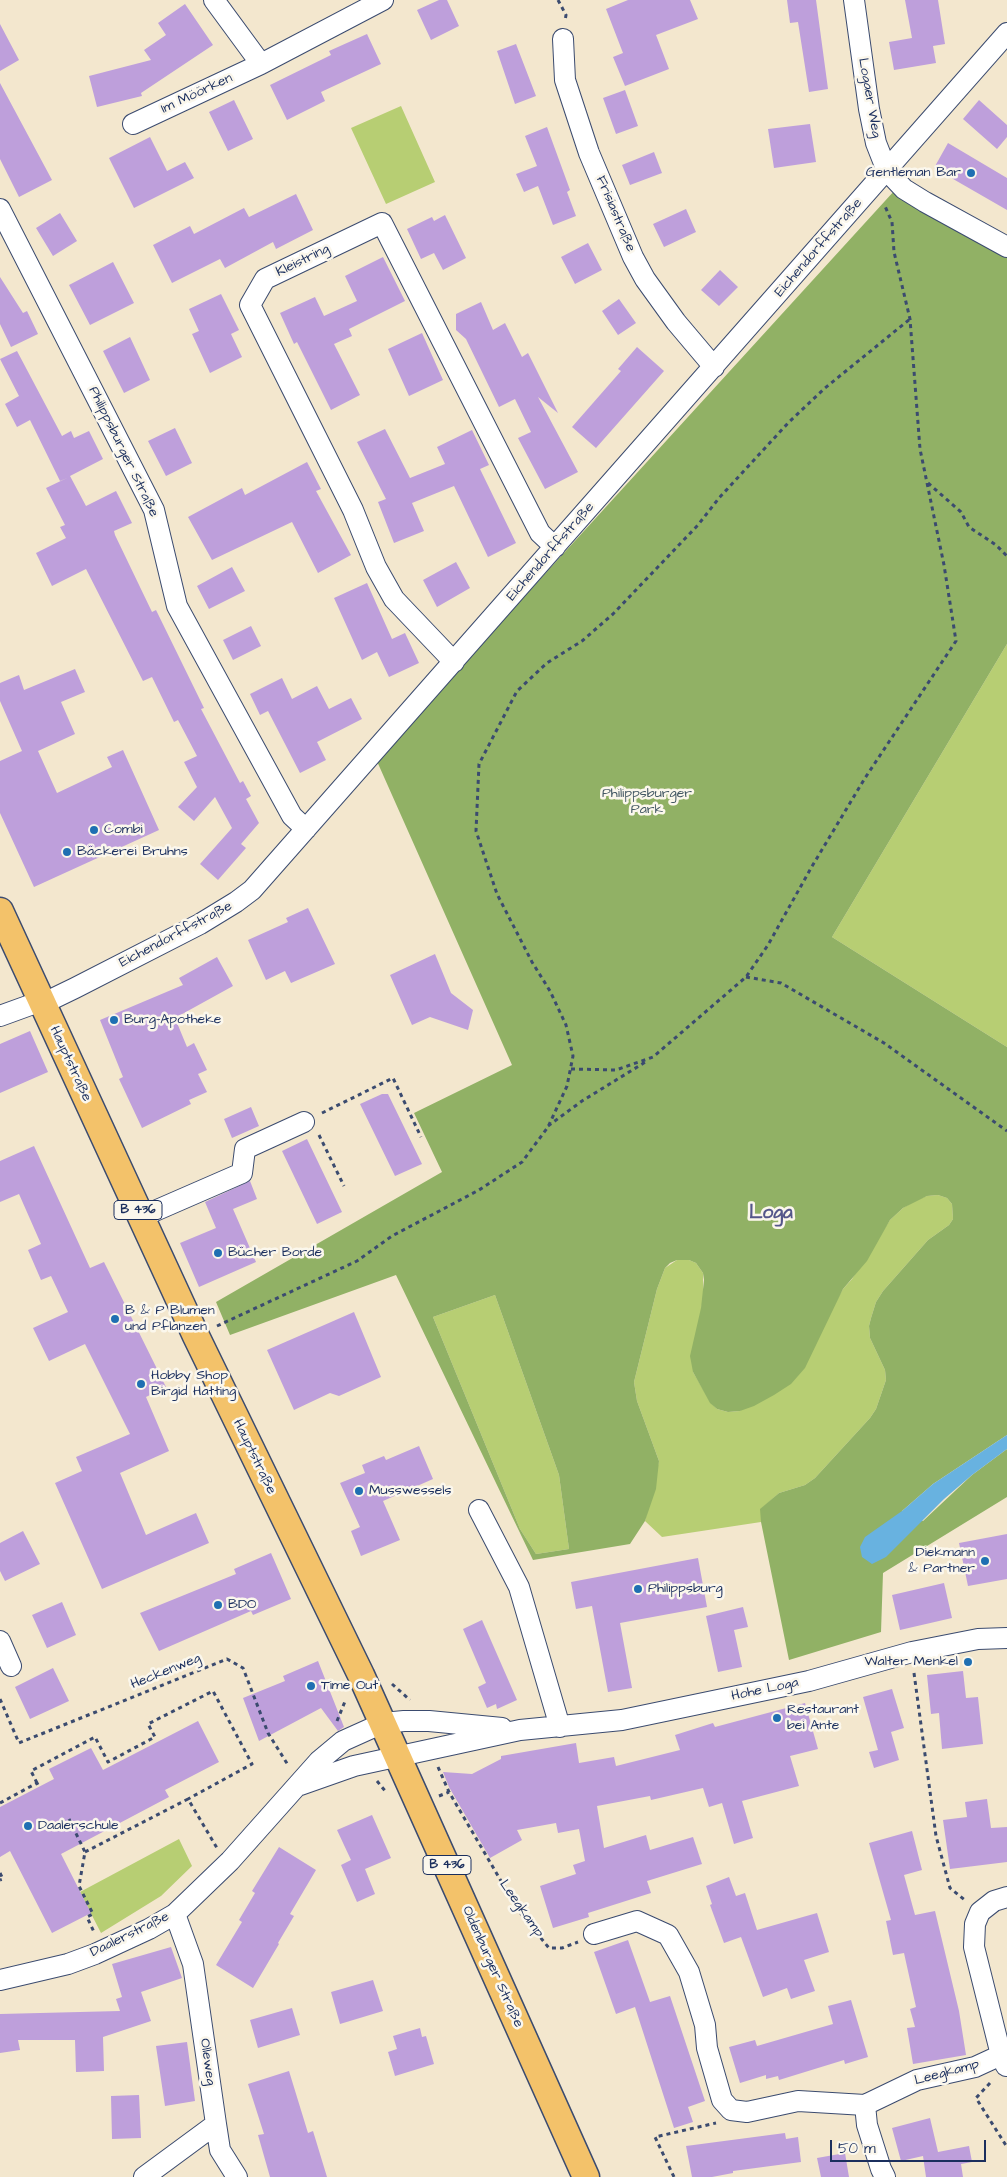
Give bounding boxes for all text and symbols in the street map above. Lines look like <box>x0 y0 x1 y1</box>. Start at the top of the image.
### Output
street label: Logaer Weg <box>854 57 884 139</box>
street label: Im Möörken <box>159 70 235 118</box>
place label: Gentleman Bar <box>866 165 961 181</box>
marker: Gentleman Bar <box>965 167 977 179</box>
street label: Frisiastraße <box>591 173 639 255</box>
street label: Eichendorffstraße <box>772 195 866 301</box>
street label: Kleistring <box>274 241 332 281</box>
street label: Philippsburger Straße <box>84 384 162 520</box>
street label: Eichendorffstraße <box>504 499 598 605</box>
park label: Philippsburger Park <box>602 786 692 819</box>
place label: Combi <box>104 822 143 838</box>
marker: Combi <box>88 824 100 836</box>
place label: Bäckerei Bruhns <box>77 844 188 860</box>
marker: Bäckerei Bruhns <box>61 846 73 858</box>
street label: Eichendorffstraße <box>117 898 235 972</box>
place label: Burg-Apotheke <box>124 1012 221 1028</box>
marker: Burg-Apotheke <box>108 1014 120 1026</box>
street label: Hauptstraße <box>45 1024 95 1104</box>
road number: B 436 <box>114 1200 162 1220</box>
district label: Loga <box>749 1203 793 1225</box>
place label: Bücher Borde <box>228 1245 322 1261</box>
marker: Bücher Borde <box>212 1247 224 1259</box>
place label: B & P Blumen und Pflanzen <box>125 1303 215 1335</box>
marker: B & P Blumen und Pflanzen <box>109 1313 121 1325</box>
place label: Hobby Shop Birgid Hatting <box>151 1368 236 1400</box>
marker: Hobby Shop Birgid Hatting <box>135 1378 147 1390</box>
street label: Hauptstraße <box>229 1417 279 1497</box>
place label: Musswessels <box>369 1483 451 1499</box>
marker: Musswessels <box>353 1485 365 1497</box>
place label: Diekmann & Partner <box>908 1545 975 1578</box>
marker: Diekmann & Partner <box>979 1555 991 1567</box>
place label: Philippsburg <box>648 1581 723 1597</box>
marker: Philippsburg <box>632 1583 644 1595</box>
place label: BDO <box>228 1597 256 1613</box>
marker: BDO <box>212 1599 224 1611</box>
street label: Heckenweg <box>128 1650 204 1694</box>
place label: Walter Menkel <box>864 1654 958 1670</box>
marker: Walter Menkel <box>962 1656 974 1668</box>
street label: Hohe Loga <box>730 1675 800 1705</box>
place label: Time Out <box>321 1678 378 1694</box>
marker: Time Out <box>305 1680 317 1692</box>
place label: Restaurant bei Ante <box>787 1702 859 1734</box>
marker: Restaurant bei Ante <box>771 1712 783 1724</box>
place label: Daalerschule <box>38 1818 119 1834</box>
marker: Daalerschule <box>22 1820 34 1832</box>
road number: B 436 <box>423 1856 471 1874</box>
street label: Leegkamp <box>495 1877 547 1941</box>
street label: Oldenburger Straße <box>458 1904 526 2030</box>
street label: Daalerstraße <box>88 1909 172 1961</box>
street label: Olleweg <box>195 2037 219 2087</box>
street label: Leegkamp <box>913 2056 981 2090</box>
scale bar <box>832 2130 988 2162</box>
text: 50 m <box>838 2138 876 2159</box>

